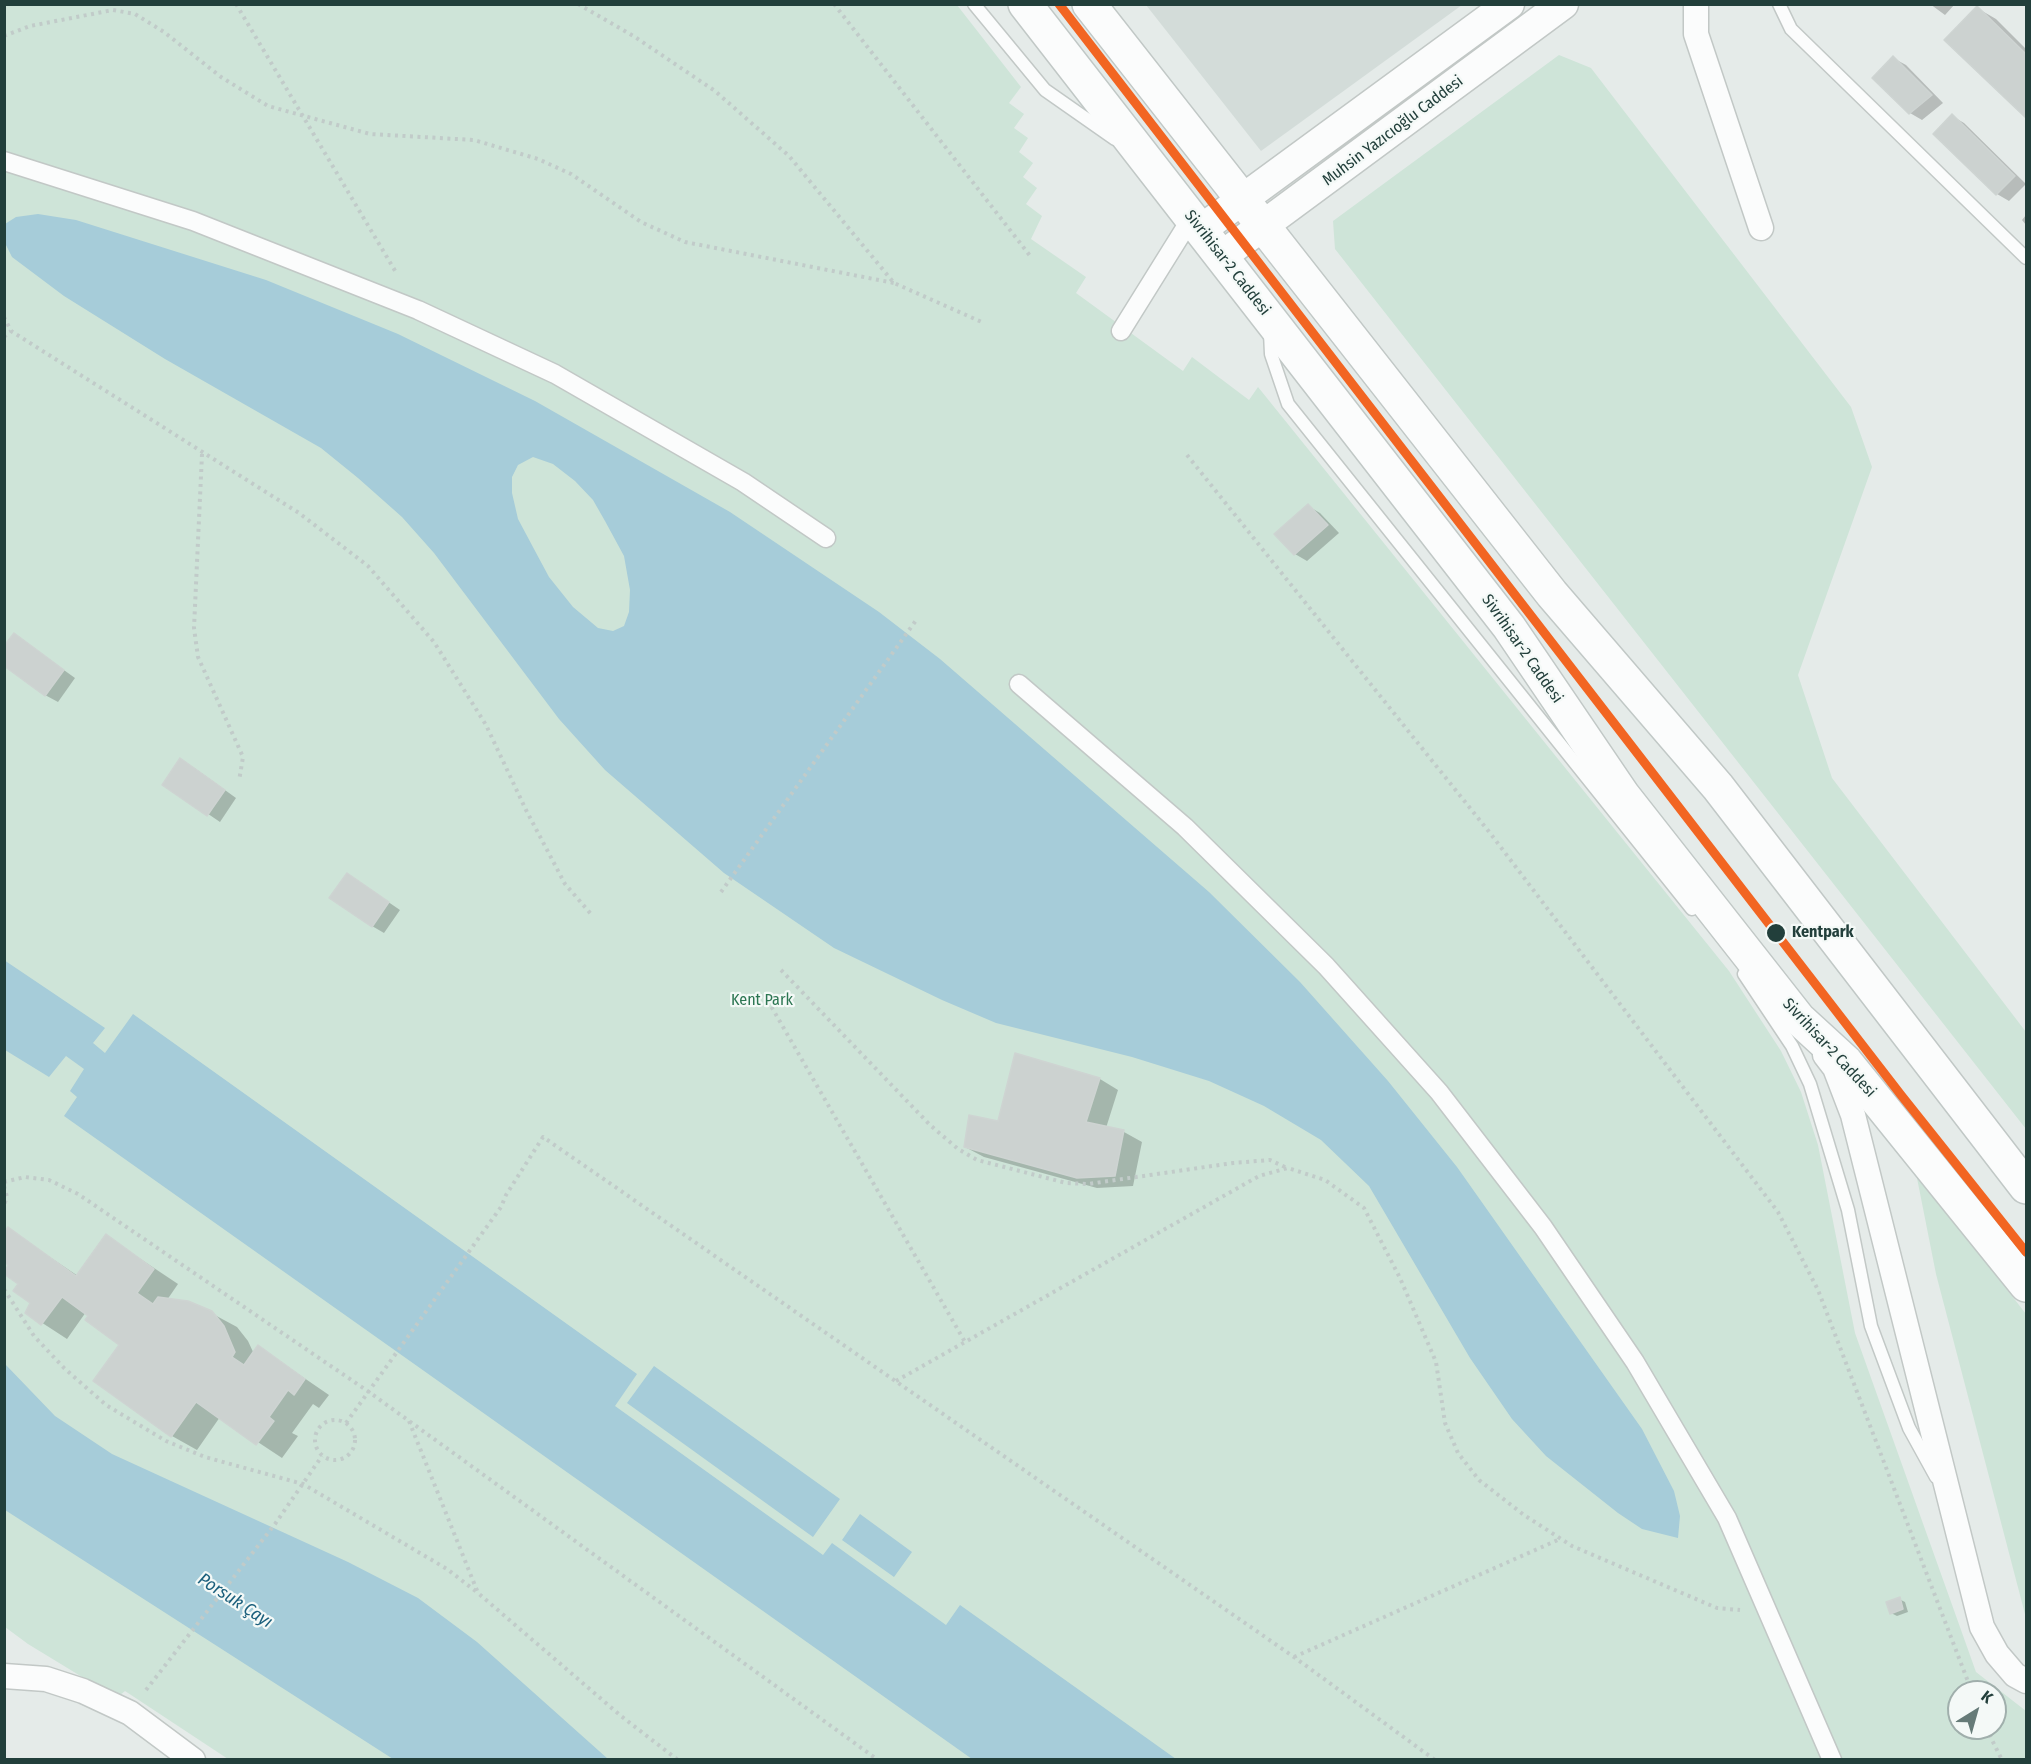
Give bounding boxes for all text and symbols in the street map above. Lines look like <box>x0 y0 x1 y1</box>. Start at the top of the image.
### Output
street label: Muhsin Yazıcıoğlu Caddesi <box>1319 72 1467 190</box>
street label: Sivrihisar-2 Caddesi <box>1180 207 1274 319</box>
street label: Sivrihisar-2 Caddesi <box>1477 591 1567 707</box>
marker: Kentpark <box>1765 922 1787 944</box>
place label: Kentpark <box>1792 923 1854 943</box>
park label: Kent Park <box>731 991 793 1011</box>
street label: Sivrihisar-2 Caddesi <box>1778 995 1880 1101</box>
water label: Porsuk Çayı <box>194 1569 276 1633</box>
north arrow <box>1947 1680 2007 1740</box>
text: K <box>1977 1686 1996 1707</box>

